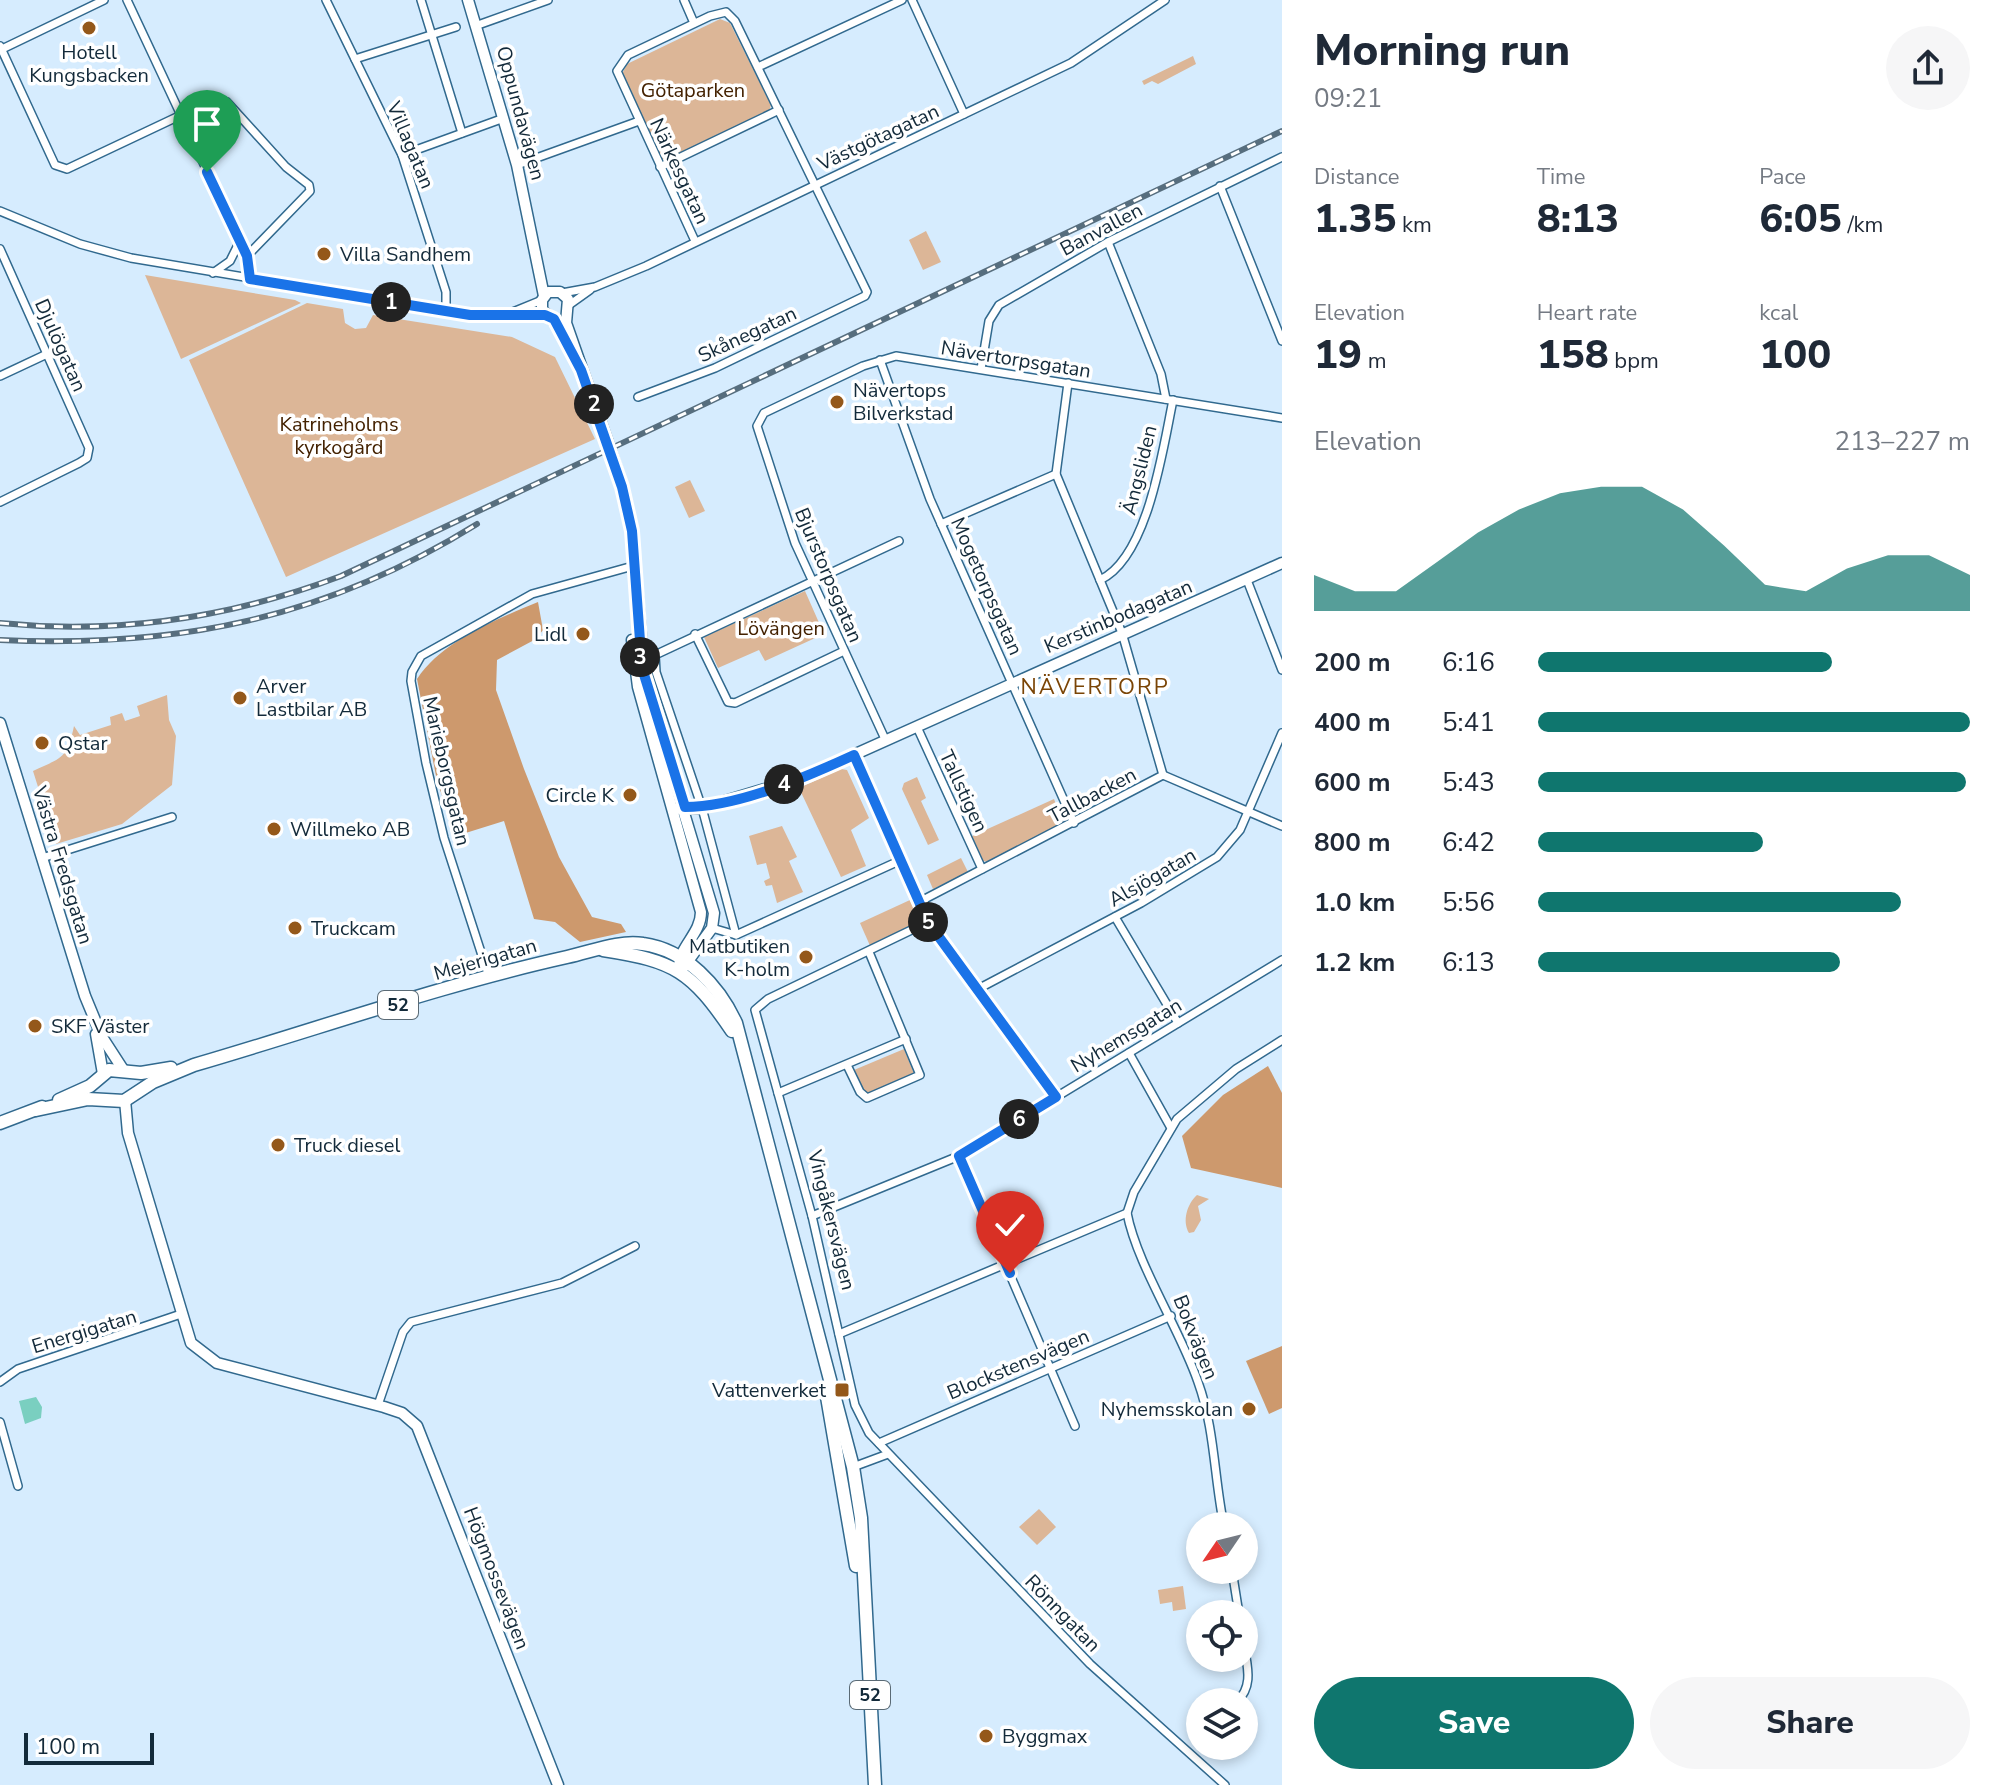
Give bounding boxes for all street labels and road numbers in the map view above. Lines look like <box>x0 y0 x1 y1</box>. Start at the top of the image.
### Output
street label: Oppundavägen <box>490 43 551 183</box>
street label: Villagatan <box>380 97 441 193</box>
street label: Västgötagatan <box>812 97 943 178</box>
street label: Närkesgatan <box>643 114 716 229</box>
street label: Banvallen <box>1055 196 1147 262</box>
street label: Djulögatan <box>28 294 93 396</box>
street label: Skånegatan <box>693 300 801 369</box>
street label: Nävertorpsgatan <box>939 334 1093 385</box>
street label: Ängsliden <box>1115 422 1164 518</box>
street label: Bjurstorpsgatan <box>788 504 869 647</box>
street label: Mogetorpsgatan <box>944 513 1029 659</box>
street label: Kerstinbodagatan <box>1040 573 1197 660</box>
street label: Marieborgsgatan <box>416 694 477 848</box>
street label: Tallstigen <box>933 746 994 837</box>
street label: Tallbacken <box>1043 761 1141 830</box>
street label: Västra Fredsgatan <box>25 782 99 947</box>
street label: Alsjögatan <box>1103 841 1201 913</box>
street label: Mejerigatan <box>430 932 540 987</box>
road number: 52 <box>378 991 418 1019</box>
street label: Nyhemsgatan <box>1066 992 1187 1079</box>
street label: Vingåkersvägen <box>801 1146 862 1293</box>
street label: Bokvägen <box>1166 1291 1225 1383</box>
street label: Energigatan <box>28 1303 140 1360</box>
street label: Blockstensvägen <box>943 1322 1093 1407</box>
street label: Högmossevägen <box>457 1503 536 1653</box>
street label: Rönngatan <box>1019 1569 1106 1658</box>
road number: 52 <box>850 1681 890 1709</box>

